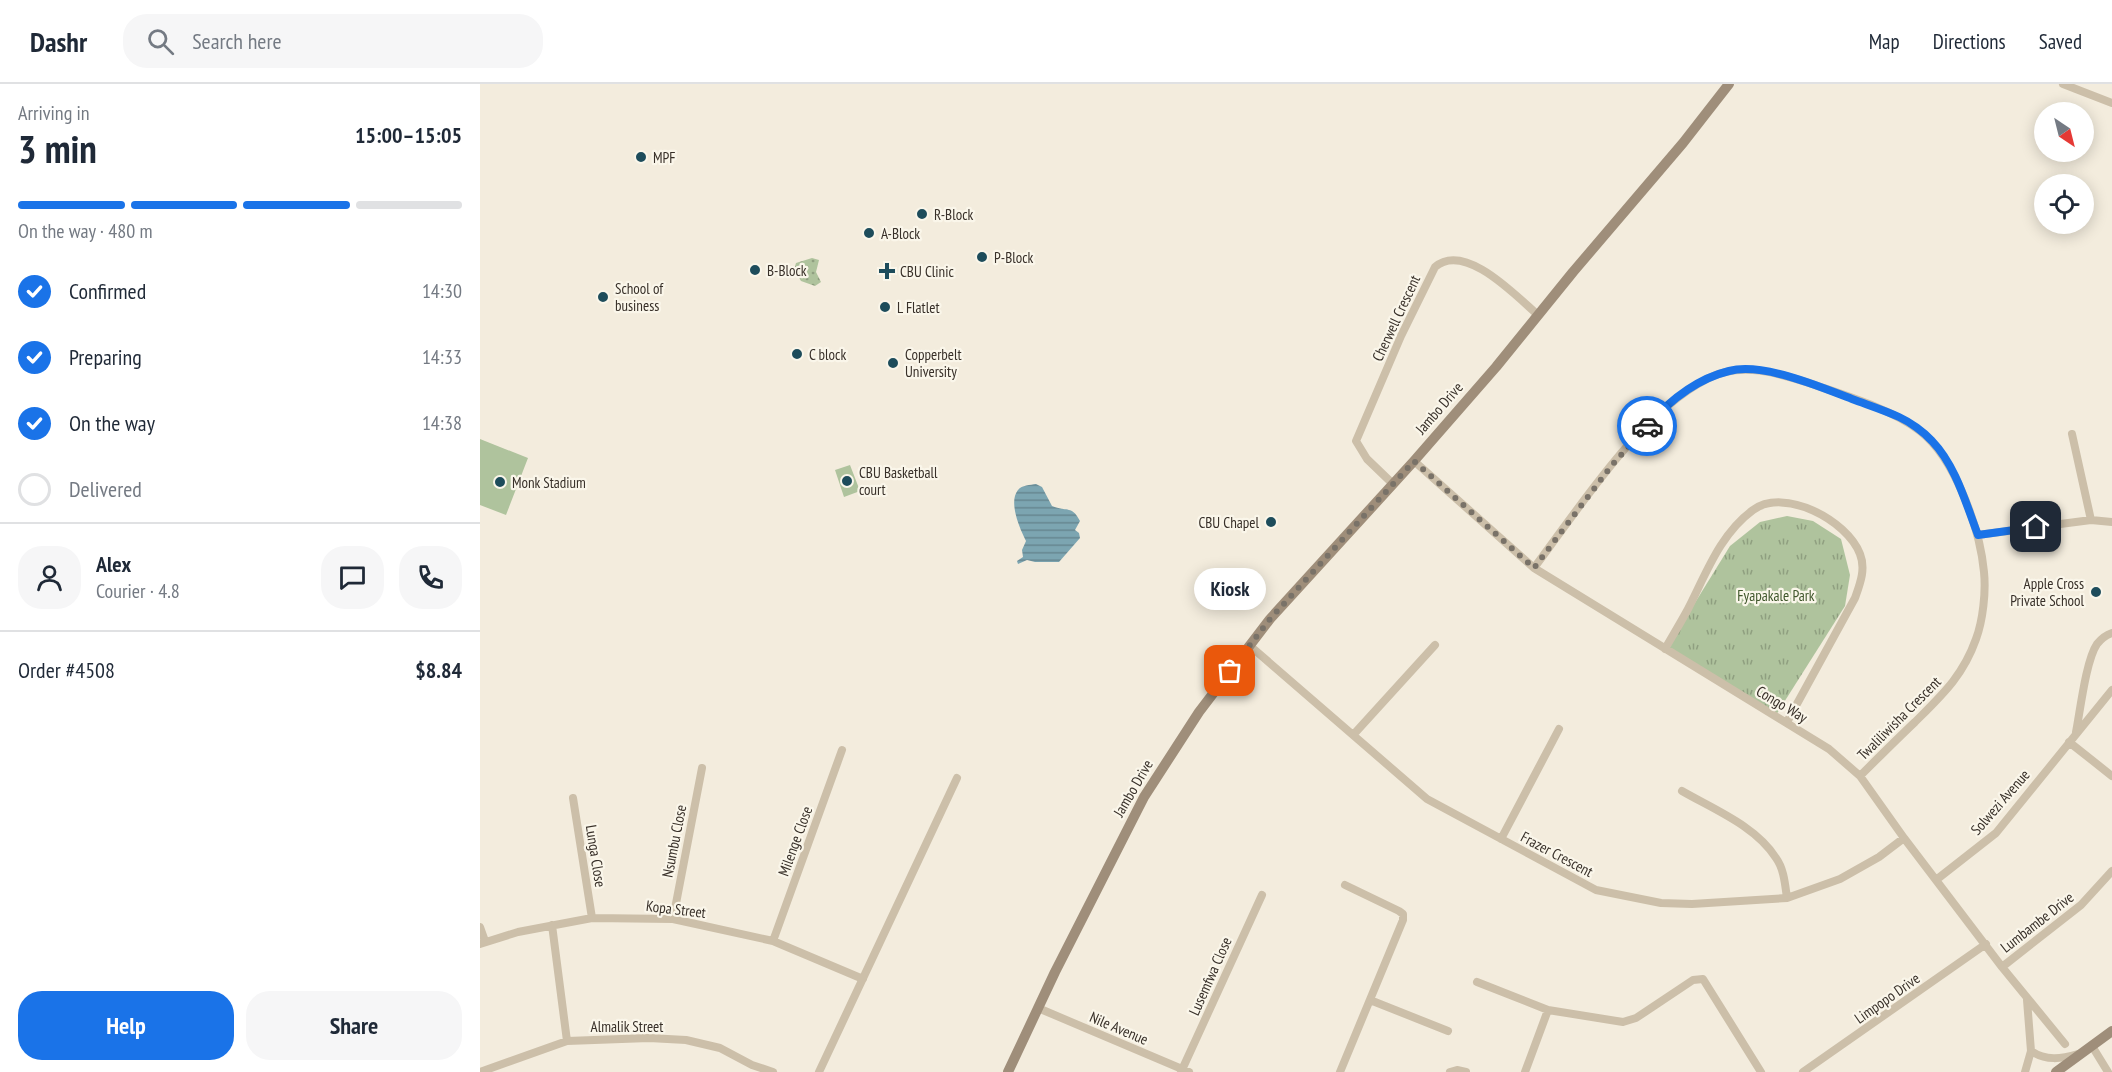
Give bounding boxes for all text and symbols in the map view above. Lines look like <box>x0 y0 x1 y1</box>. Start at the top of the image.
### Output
search box <box>123 14 543 68</box>
text: Dashr <box>30 23 87 60</box>
icon: search <box>144 25 177 58</box>
text: Search here <box>192 27 282 55</box>
text: Map <box>1869 28 1900 55</box>
text: Directions <box>1933 28 2006 55</box>
text: Saved <box>2039 28 2082 55</box>
text: Arriving in <box>18 100 90 126</box>
north arrow <box>2034 102 2094 162</box>
map controls <box>2034 102 2094 234</box>
text: 15:00–15:05 <box>355 121 462 149</box>
text: 3 min <box>18 123 97 174</box>
place label: MPF <box>653 148 676 167</box>
marker: MPF <box>634 150 648 164</box>
button: locate <box>2034 174 2094 234</box>
place label: R-Block <box>934 205 973 224</box>
marker: R-Block <box>915 207 929 221</box>
text: On the way · 480 m <box>18 218 153 244</box>
place label: A-Block <box>881 224 920 243</box>
marker: A-Block <box>862 226 876 240</box>
place label: P-Block <box>994 248 1034 267</box>
marker: P-Block <box>975 250 989 264</box>
place label: B-Block <box>767 261 807 280</box>
marker: CBU Clinic <box>878 262 896 280</box>
place label: CBU Clinic <box>900 262 954 281</box>
marker: B-Block <box>748 263 762 277</box>
street label: Cherwell Crescent <box>1368 272 1424 364</box>
icon: check <box>18 275 51 308</box>
text: Confirmed <box>69 277 146 305</box>
text: 14:30 <box>422 278 462 304</box>
place label: School of business <box>615 279 664 315</box>
marker: School of business <box>596 290 610 304</box>
place label: L Flatlet <box>897 298 940 317</box>
marker: L Flatlet <box>878 300 892 314</box>
icon: check <box>18 341 51 374</box>
text: Preparing <box>69 343 142 371</box>
text: 14:33 <box>422 344 462 370</box>
place label: C block <box>809 345 846 364</box>
place label: Copperbelt University <box>905 345 962 381</box>
marker: C block <box>790 347 804 361</box>
marker: Copperbelt University <box>886 356 900 370</box>
street label: Jambo Drive <box>1411 378 1467 439</box>
courier <box>1617 396 1677 456</box>
icon: check <box>18 407 51 440</box>
text: On the way <box>69 409 155 437</box>
text: 14:38 <box>422 410 462 436</box>
icon: car <box>1631 410 1664 443</box>
place label: CBU Basketball court <box>859 463 938 499</box>
place label: Monk Stadium <box>512 473 586 492</box>
marker: CBU Basketball court <box>840 474 854 488</box>
text: Delivered <box>69 475 142 503</box>
marker: Monk Stadium <box>493 475 507 489</box>
pin <box>2010 501 2061 552</box>
icon: home <box>2019 510 2052 543</box>
place label: CBU Chapel <box>1198 513 1259 532</box>
marker: CBU Chapel <box>1264 515 1278 529</box>
button: person <box>18 546 81 609</box>
button: chat <box>321 546 384 609</box>
button: phone <box>399 546 462 609</box>
text: Alex <box>96 550 131 578</box>
callout: Kiosk <box>1194 569 1266 611</box>
place label: Apple Cross Private School <box>2010 574 2084 610</box>
text: Kiosk <box>1210 576 1250 602</box>
text: Courier · 4.8 <box>96 578 180 604</box>
marker: Apple Cross Private School <box>2089 585 2103 599</box>
park label: Fyapakale Park <box>1737 586 1815 605</box>
pin <box>1204 645 1255 696</box>
icon: bag <box>1213 654 1246 687</box>
text: Order #4508 <box>18 656 115 684</box>
text: $8.84 <box>415 656 462 684</box>
street label: Twaliliwisha Crescent <box>1853 672 1945 764</box>
street label: Congo Way <box>1753 681 1811 727</box>
street label: Jambo Drive <box>1109 756 1157 821</box>
street label: Solwezi Avenue <box>1966 765 2034 839</box>
street label: Nsumbu Close <box>658 803 690 879</box>
street label: Milenge Close <box>774 803 816 879</box>
street label: Lunga Close <box>582 823 610 889</box>
street label: Frazer Crescent <box>1518 827 1596 881</box>
street label: Lumbambe Drive <box>1997 888 2077 956</box>
street label: Kopa Street <box>645 896 707 922</box>
street label: Lusemfwa Close <box>1184 934 1236 1018</box>
street label: Limpopo Drive <box>1851 969 1923 1027</box>
button: Help <box>18 991 234 1060</box>
button: Share <box>246 991 462 1060</box>
street label: Nile Avenue <box>1087 1007 1151 1049</box>
street label: Almalik Street <box>591 1017 663 1036</box>

